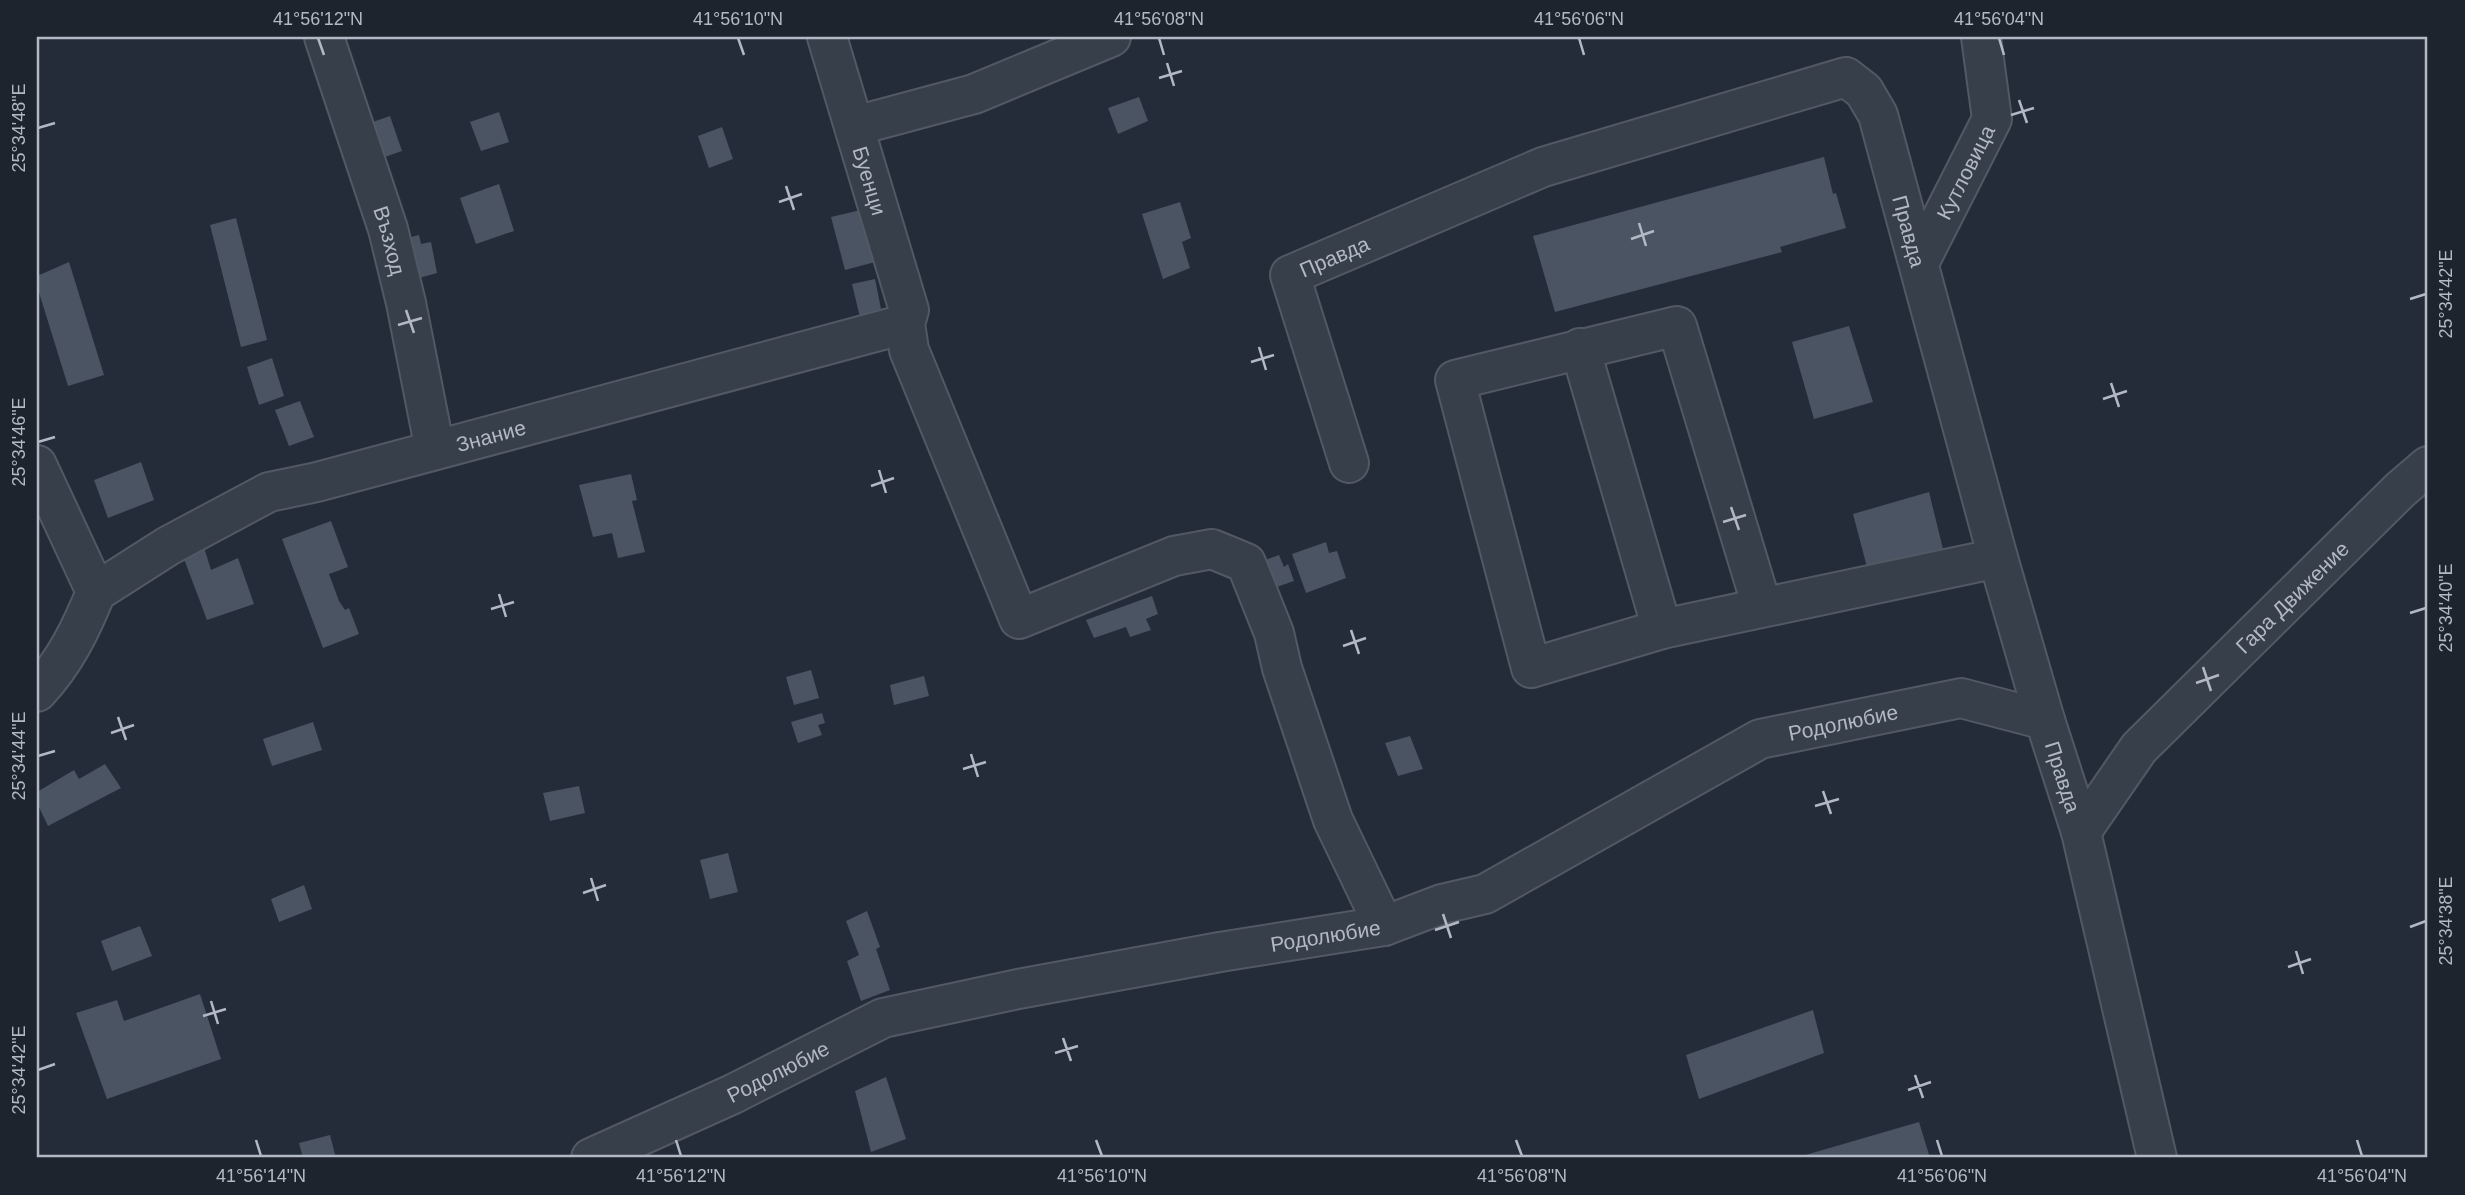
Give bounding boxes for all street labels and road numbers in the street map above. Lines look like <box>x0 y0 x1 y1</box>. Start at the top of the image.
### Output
street label: Кутловица <box>1932 121 1999 223</box>
street label: Буенци <box>849 144 891 218</box>
street label: Правда <box>1889 193 1930 270</box>
street label: Възход <box>370 203 410 277</box>
street label: Правда <box>1296 231 1373 281</box>
street label: Знание <box>454 415 528 456</box>
street label: Гара Движение <box>2231 536 2353 657</box>
street label: Родолюбие <box>1786 700 1900 744</box>
street label: Правда <box>2041 738 2085 815</box>
street label: Родолюбие <box>1269 915 1382 955</box>
street label: Родолюбие <box>723 1036 833 1107</box>

